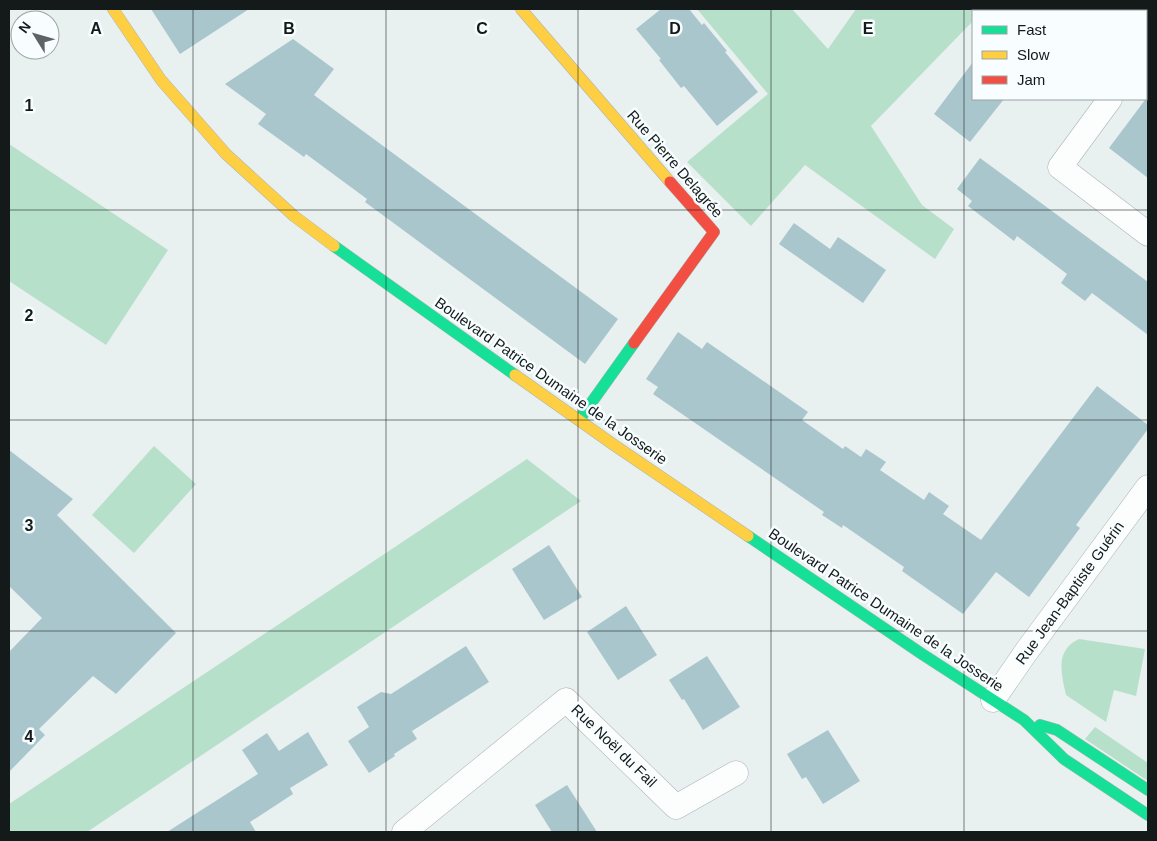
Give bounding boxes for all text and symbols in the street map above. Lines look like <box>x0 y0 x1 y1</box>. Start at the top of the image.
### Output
north arrow <box>10 10 60 60</box>
legend <box>972 10 1147 100</box>
text: N <box>15 18 34 36</box>
text: A <box>90 20 102 37</box>
text: B <box>283 20 295 37</box>
text: C <box>476 20 488 37</box>
text: D <box>669 20 681 37</box>
text: E <box>863 20 874 37</box>
text: Fast <box>1017 21 1047 38</box>
text: Slow <box>1017 46 1050 63</box>
text: Jam <box>1017 71 1045 88</box>
text: 1 <box>25 97 34 114</box>
street label: Rue Pierre Delagrée <box>624 106 727 221</box>
street label: Boulevard Patrice Dumaine de la Josserie <box>432 294 671 468</box>
text: 2 <box>25 307 34 324</box>
text: 3 <box>25 517 34 534</box>
street label: Rue Jean-Baptiste Guérin <box>1012 518 1127 668</box>
street label: Boulevard Patrice Dumaine de la Josserie <box>766 524 1007 695</box>
street label: Rue Noël du Fail <box>568 701 660 791</box>
text: 4 <box>25 728 34 745</box>

